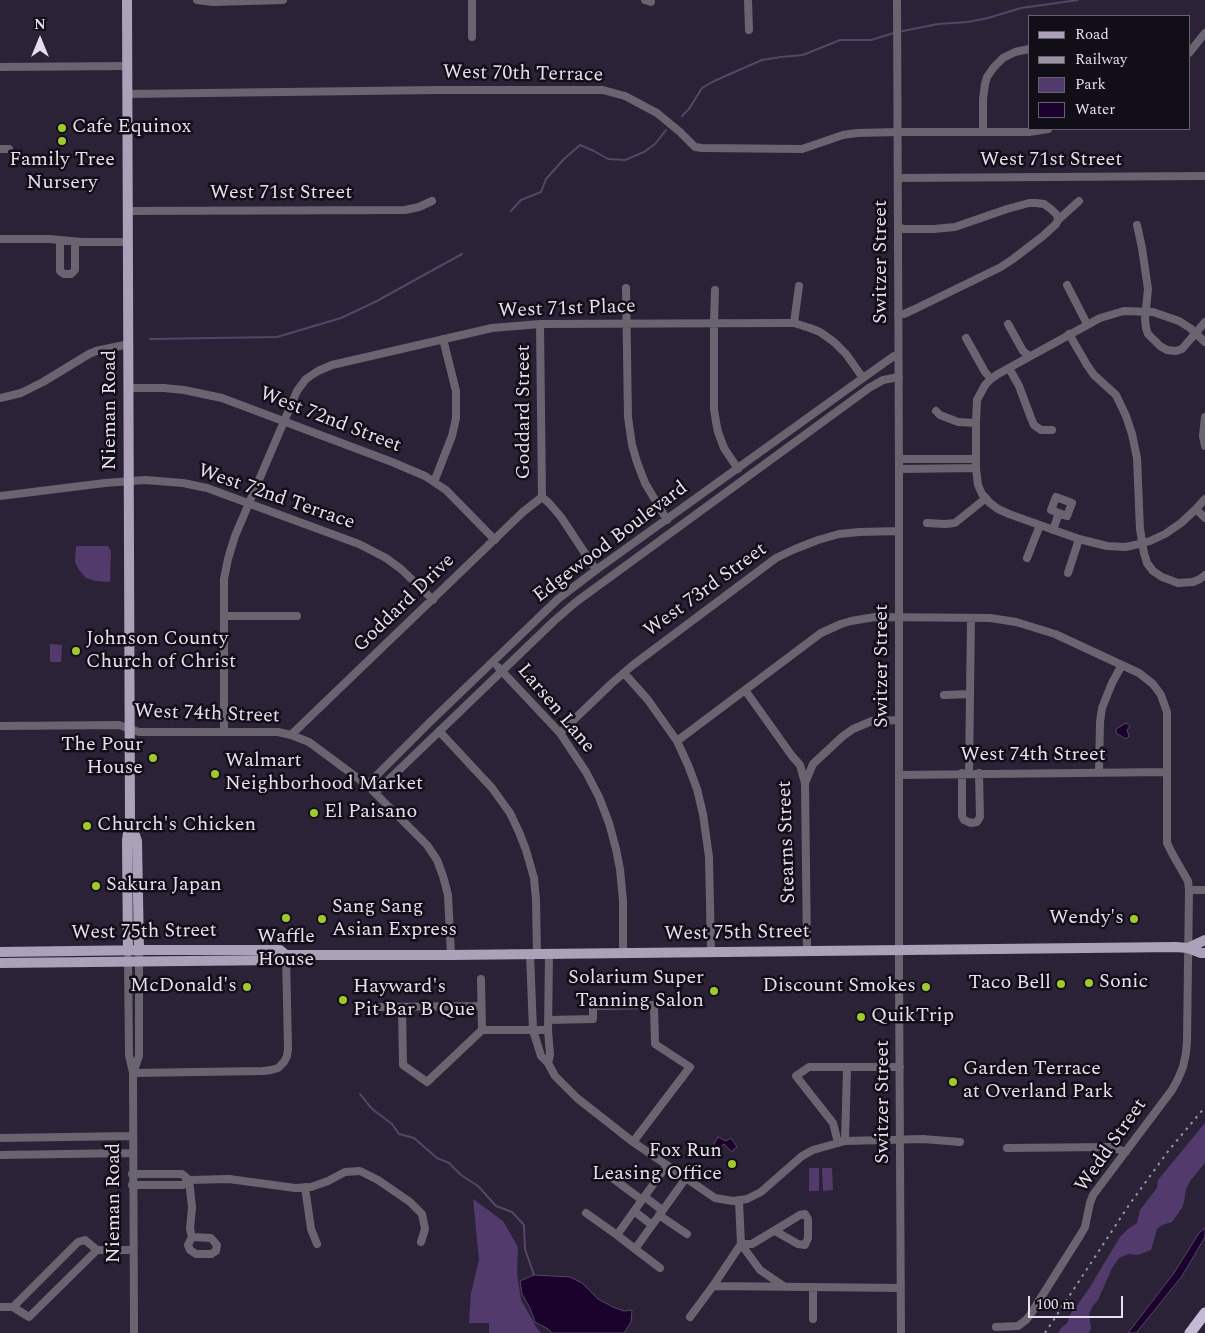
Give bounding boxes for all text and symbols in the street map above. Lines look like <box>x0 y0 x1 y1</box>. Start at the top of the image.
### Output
text: N <box>34 14 46 35</box>
north arrow <box>15 15 65 65</box>
legend <box>1028 15 1190 130</box>
text: Road <box>1075 23 1109 46</box>
text: Railway <box>1075 48 1127 71</box>
street label: West 70th Terrace <box>443 62 603 88</box>
text: Park <box>1075 73 1106 96</box>
text: Water <box>1075 98 1115 121</box>
place label: Cafe Equinox <box>72 116 191 140</box>
marker: Cafe Equinox <box>56 122 68 134</box>
marker: Family Tree Nursery <box>56 135 68 147</box>
place label: Family Tree Nursery <box>9 149 115 196</box>
street label: West 71st Street <box>980 149 1122 173</box>
street label: West 71st Street <box>210 182 352 206</box>
street label: Switzer Street <box>870 200 894 324</box>
street label: West 71st Place <box>498 296 636 324</box>
street label: Goddard Street <box>513 345 537 479</box>
street label: Nieman Road <box>99 350 123 470</box>
street label: West 72nd Street <box>256 383 404 459</box>
street label: West 72nd Terrace <box>194 460 358 536</box>
street label: Edgewood Boulevard <box>529 477 693 609</box>
street label: West 73rd Street <box>640 538 772 644</box>
street label: Goddard Drive <box>349 550 461 658</box>
street label: Switzer Street <box>871 604 895 728</box>
place label: Johnson County Church of Christ <box>86 628 236 675</box>
marker: Johnson County Church of Christ <box>70 645 82 657</box>
street label: Larsen Lane <box>511 660 599 758</box>
street label: West 74th Street <box>134 700 280 730</box>
place label: The Pour House <box>61 734 143 781</box>
street label: West 74th Street <box>960 744 1106 768</box>
place label: Walmart Neighborhood Market <box>225 750 423 797</box>
marker: The Pour House <box>147 752 159 764</box>
marker: Walmart Neighborhood Market <box>209 768 221 780</box>
street label: Stearns Street <box>774 780 802 904</box>
place label: El Paisano <box>324 801 417 825</box>
marker: El Paisano <box>308 807 320 819</box>
place label: Church's Chicken <box>97 814 256 838</box>
marker: Church's Chicken <box>81 820 93 832</box>
place label: Sakura Japan <box>106 874 222 898</box>
marker: Sakura Japan <box>90 880 102 892</box>
place label: Sang Sang Asian Express <box>332 896 457 943</box>
place label: Wendy's <box>1049 907 1124 931</box>
marker: Waffle House <box>280 912 292 924</box>
marker: Sang Sang Asian Express <box>316 913 328 925</box>
marker: Wendy's <box>1128 913 1140 925</box>
street label: West 75th Street <box>71 920 217 946</box>
street label: West 75th Street <box>664 921 810 947</box>
place label: Waffle House <box>257 926 315 973</box>
place label: Solarium Super Tanning Salon <box>568 967 704 1014</box>
place label: Sonic <box>1099 971 1148 995</box>
place label: Taco Bell <box>968 972 1051 996</box>
place label: McDonald's <box>130 975 237 999</box>
place label: Discount Smokes <box>763 975 916 999</box>
place label: Hayward's Pit Bar B Que <box>353 976 475 1023</box>
marker: Sonic <box>1083 977 1095 989</box>
marker: Taco Bell <box>1055 978 1067 990</box>
marker: McDonald's <box>241 981 253 993</box>
marker: Discount Smokes <box>920 981 932 993</box>
marker: Solarium Super Tanning Salon <box>708 985 720 997</box>
marker: Hayward's Pit Bar B Que <box>337 994 349 1006</box>
place label: QuikTrip <box>871 1005 954 1029</box>
marker: QuikTrip <box>855 1011 867 1023</box>
street label: Switzer Street <box>872 1040 896 1164</box>
place label: Garden Terrace at Overland Park <box>963 1058 1113 1105</box>
marker: Garden Terrace at Overland Park <box>947 1076 959 1088</box>
street label: Wedd Street <box>1071 1095 1153 1197</box>
place label: Fox Run Leasing Office <box>592 1140 722 1187</box>
street label: Nieman Road <box>103 1143 127 1263</box>
marker: Fox Run Leasing Office <box>726 1158 738 1170</box>
scale bar <box>1030 1286 1125 1318</box>
text: 100 m <box>1036 1293 1075 1316</box>

